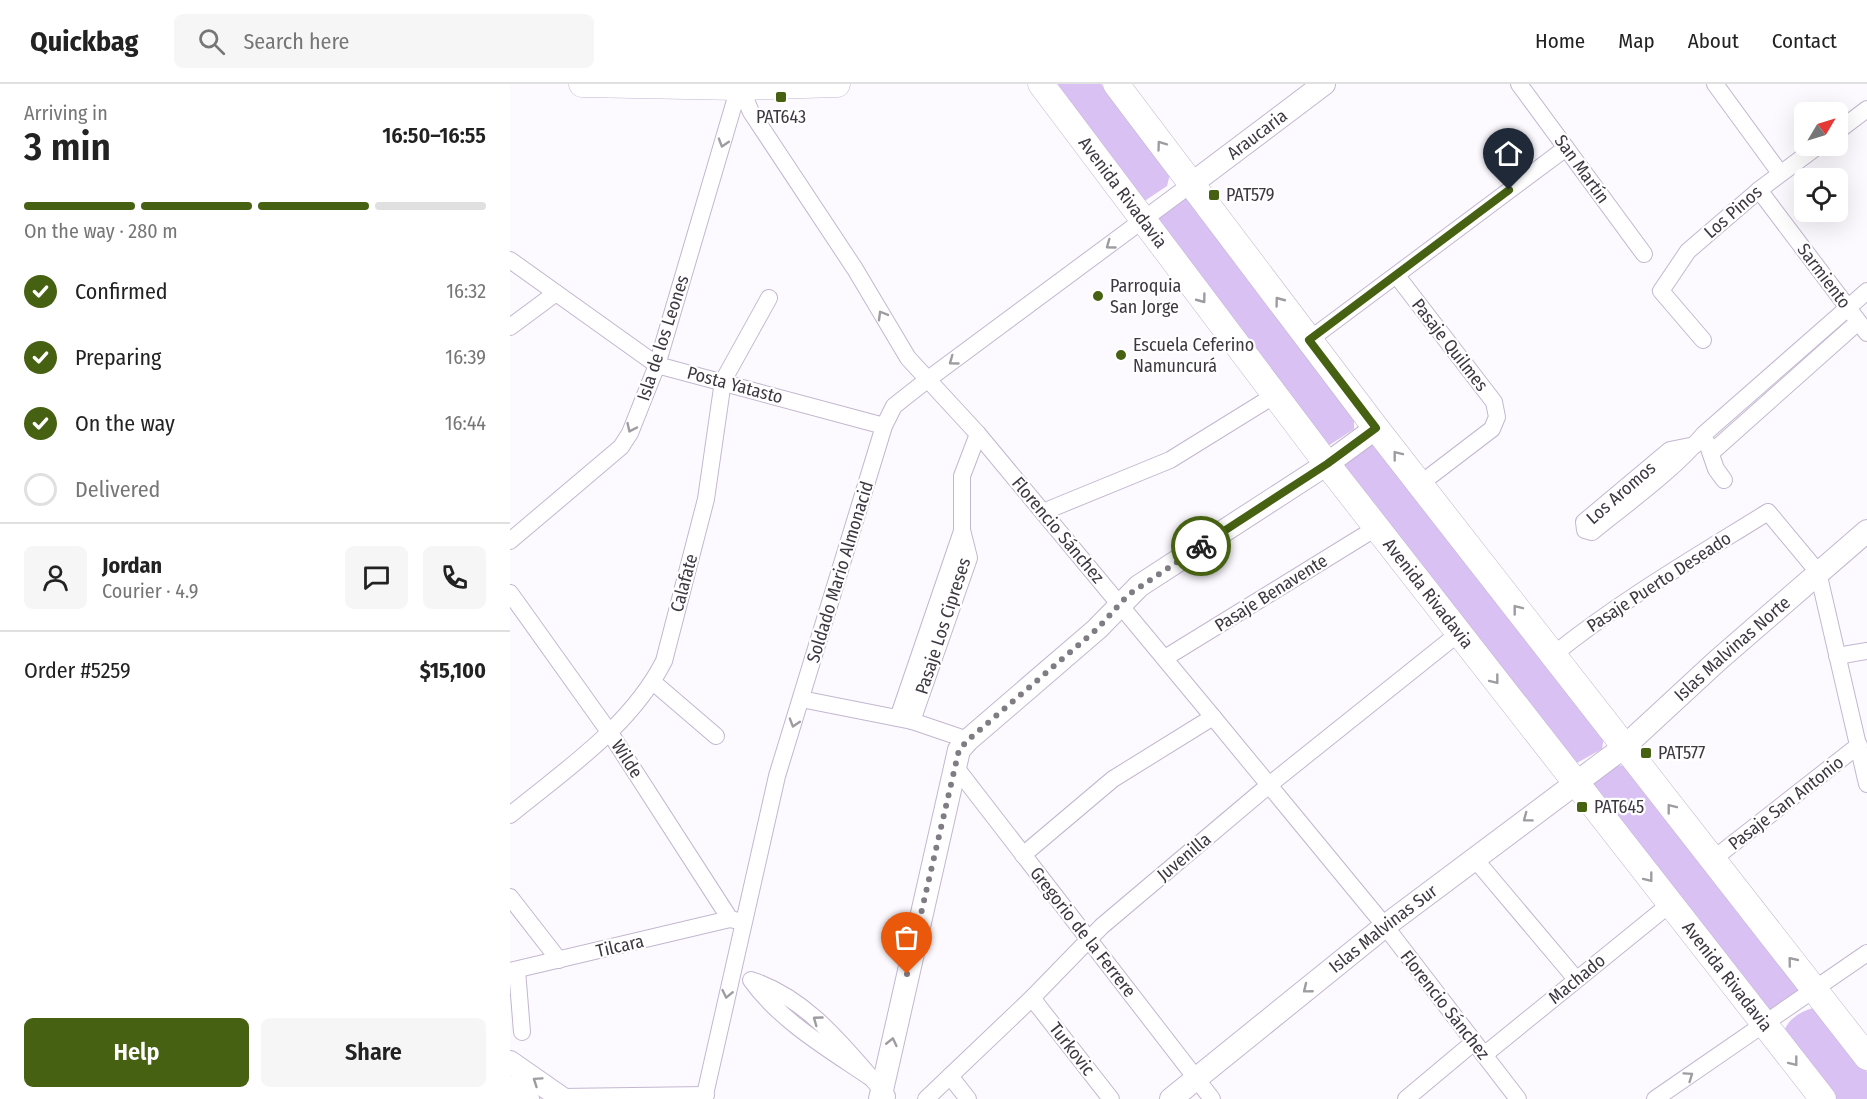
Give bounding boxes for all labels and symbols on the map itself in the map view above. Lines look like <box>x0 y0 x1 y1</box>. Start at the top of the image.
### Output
marker: PAT643 <box>774 90 788 104</box>
north arrow <box>1794 102 1848 156</box>
street label: Araucaria <box>1223 105 1292 164</box>
place label: PAT643 <box>756 106 806 128</box>
pin <box>1483 128 1534 190</box>
street label: San Martín <box>1550 130 1614 208</box>
street label: Avenida Rivadavia <box>1074 133 1172 253</box>
one-way arrow <box>718 137 730 148</box>
one-way arrow <box>1157 141 1168 152</box>
street label: Los Pinos <box>1700 181 1767 243</box>
place label: PAT579 <box>1226 184 1275 206</box>
marker: PAT579 <box>1207 188 1221 202</box>
one-way arrow <box>1105 238 1116 249</box>
street label: Sarmiento <box>1792 239 1856 313</box>
street label: Isla de los Leones <box>632 272 694 404</box>
place label: Parroquia San Jorge <box>1110 275 1181 318</box>
marker: Parroquia San Jorge <box>1091 289 1105 303</box>
one-way arrow <box>1195 292 1206 303</box>
street label: Pasaje Quilmes <box>1407 294 1493 396</box>
one-way arrow <box>1275 296 1286 307</box>
one-way arrow <box>877 311 889 321</box>
place label: Escuela Ceferino Namuncurá <box>1133 334 1254 377</box>
marker: Escuela Ceferino Namuncurá <box>1114 348 1128 362</box>
one-way arrow <box>948 354 959 365</box>
street label: Posta Yatasto <box>685 362 785 408</box>
one-way arrow <box>627 422 639 433</box>
one-way arrow <box>1394 451 1405 462</box>
street label: Los Aromos <box>1582 457 1660 529</box>
street label: Florencio Sánchez <box>1007 472 1109 588</box>
street label: Soldado Mario Almonacid <box>802 479 878 665</box>
courier <box>1171 516 1231 576</box>
street label: Pasaje Puerto Deseado <box>1583 527 1735 637</box>
street label: Avenida Rivadavia <box>1378 534 1478 653</box>
street label: Pasaje Benavente <box>1211 550 1331 636</box>
street label: Calafate <box>666 551 702 615</box>
street label: Pasaje Los Cipreses <box>911 555 976 697</box>
street label: Islas Malvinas Norte <box>1670 591 1795 706</box>
one-way arrow <box>1514 605 1525 616</box>
one-way arrow <box>1487 673 1498 684</box>
one-way arrow <box>789 717 801 728</box>
street label: Wilde <box>607 736 648 782</box>
place label: PAT577 <box>1658 742 1705 764</box>
marker: PAT577 <box>1639 746 1653 760</box>
street label: Pasaje San Antonio <box>1724 751 1848 855</box>
place label: PAT645 <box>1594 796 1644 818</box>
marker: PAT645 <box>1575 800 1589 814</box>
one-way arrow <box>1668 804 1679 815</box>
one-way arrow <box>1523 810 1534 821</box>
street label: Juvenilla <box>1153 828 1215 886</box>
street label: Gregorio de la Ferrere <box>1025 862 1141 1002</box>
one-way arrow <box>1642 871 1653 882</box>
street label: Islas Malvinas Sur <box>1325 879 1442 978</box>
pin <box>881 912 932 974</box>
street label: Avenida Rivadavia <box>1678 917 1777 1036</box>
street label: Tilcara <box>594 930 646 962</box>
street label: Florencio Sánchez <box>1396 946 1494 1064</box>
street label: Machado <box>1544 949 1610 1009</box>
one-way arrow <box>1789 957 1800 968</box>
one-way arrow <box>1303 981 1314 992</box>
one-way arrow <box>721 988 734 998</box>
one-way arrow <box>812 1016 823 1027</box>
street label: Turkovic <box>1044 1018 1100 1080</box>
one-way arrow <box>885 1037 898 1047</box>
one-way arrow <box>1786 1055 1797 1066</box>
one-way arrow <box>1682 1072 1693 1083</box>
one-way arrow <box>532 1077 543 1088</box>

